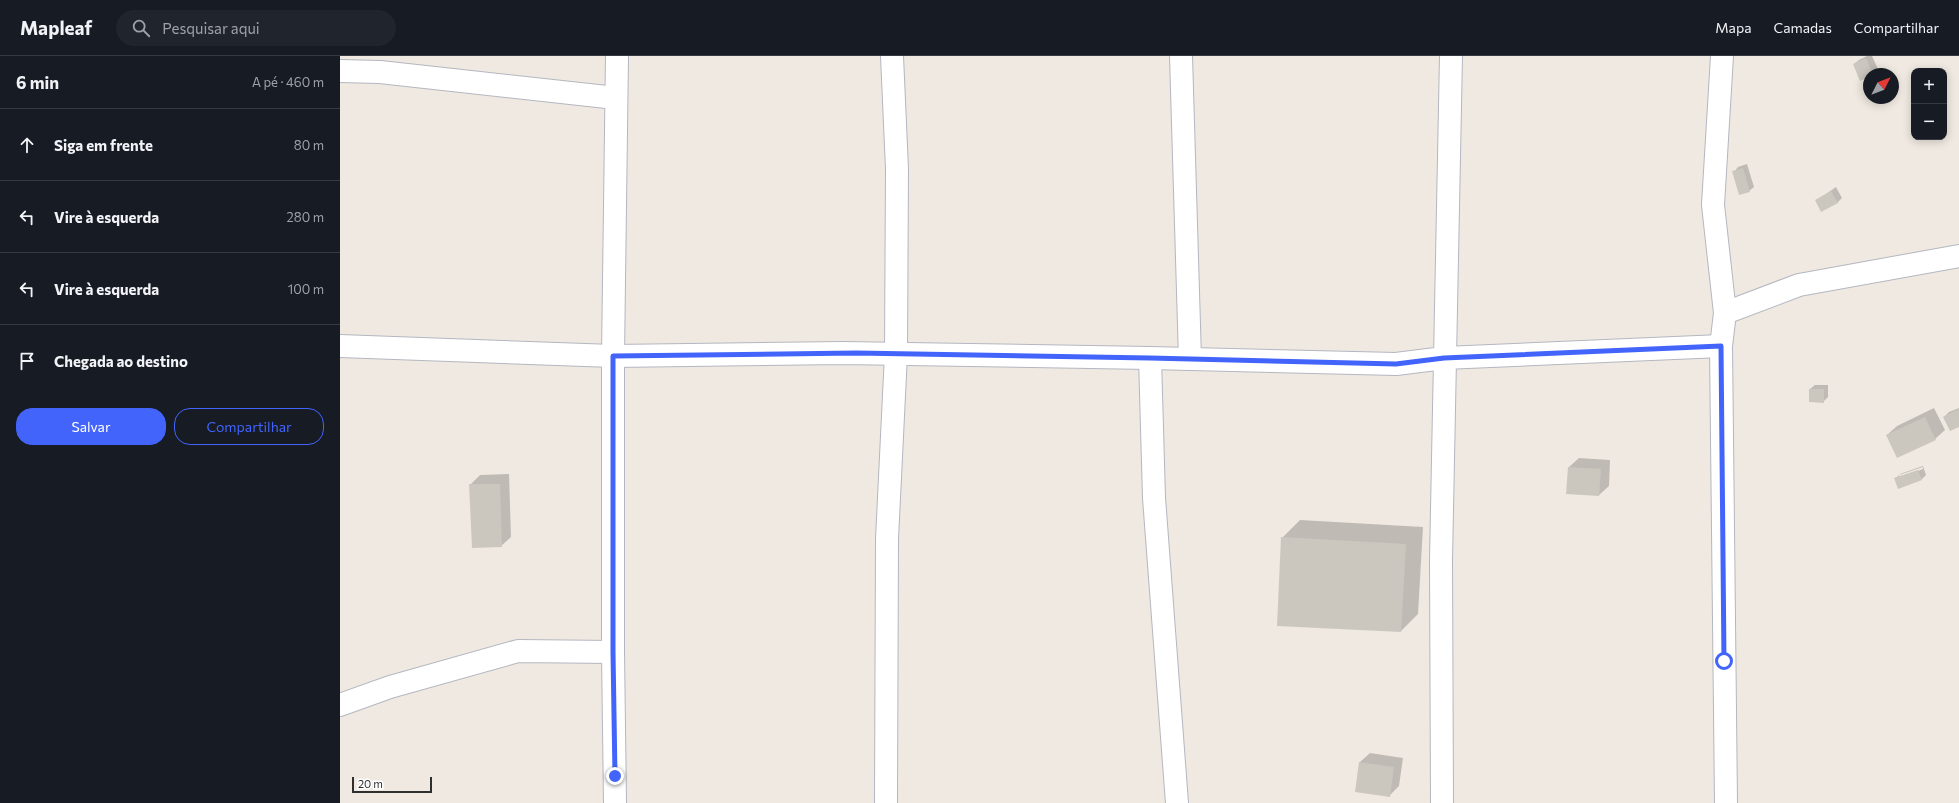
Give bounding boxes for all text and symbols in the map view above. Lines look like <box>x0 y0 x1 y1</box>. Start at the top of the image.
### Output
search box <box>116 10 396 46</box>
text: Mapleaf <box>20 16 92 39</box>
icon: search <box>130 17 152 39</box>
text: Pesquisar aqui <box>162 19 260 37</box>
text: Mapa <box>1715 19 1752 36</box>
text: Camadas <box>1774 19 1832 36</box>
text: Compartilhar <box>1854 19 1939 36</box>
north arrow <box>1863 68 1899 104</box>
map controls <box>1911 68 1947 140</box>
button: + <box>1911 68 1947 104</box>
text: 6 min <box>16 72 59 93</box>
text: A pé · 460 m <box>252 74 324 90</box>
button: − <box>1911 104 1947 140</box>
icon: ahead <box>16 134 38 156</box>
text: Siga em frente <box>54 136 153 154</box>
text: 80 m <box>294 137 324 153</box>
icon: left <box>16 206 38 228</box>
text: Vire à esquerda <box>54 208 159 226</box>
text: 280 m <box>287 209 324 225</box>
icon: left <box>16 278 38 300</box>
text: Vire à esquerda <box>54 280 159 298</box>
text: 100 m <box>288 281 324 297</box>
icon: arrive <box>16 350 38 372</box>
text: Chegada ao destino <box>54 352 188 370</box>
button: Salvar <box>16 408 166 445</box>
button: Compartilhar <box>174 408 324 445</box>
route start <box>1715 652 1733 670</box>
route end <box>606 767 624 785</box>
scale bar <box>352 775 432 794</box>
text: 20 m <box>358 777 383 790</box>

